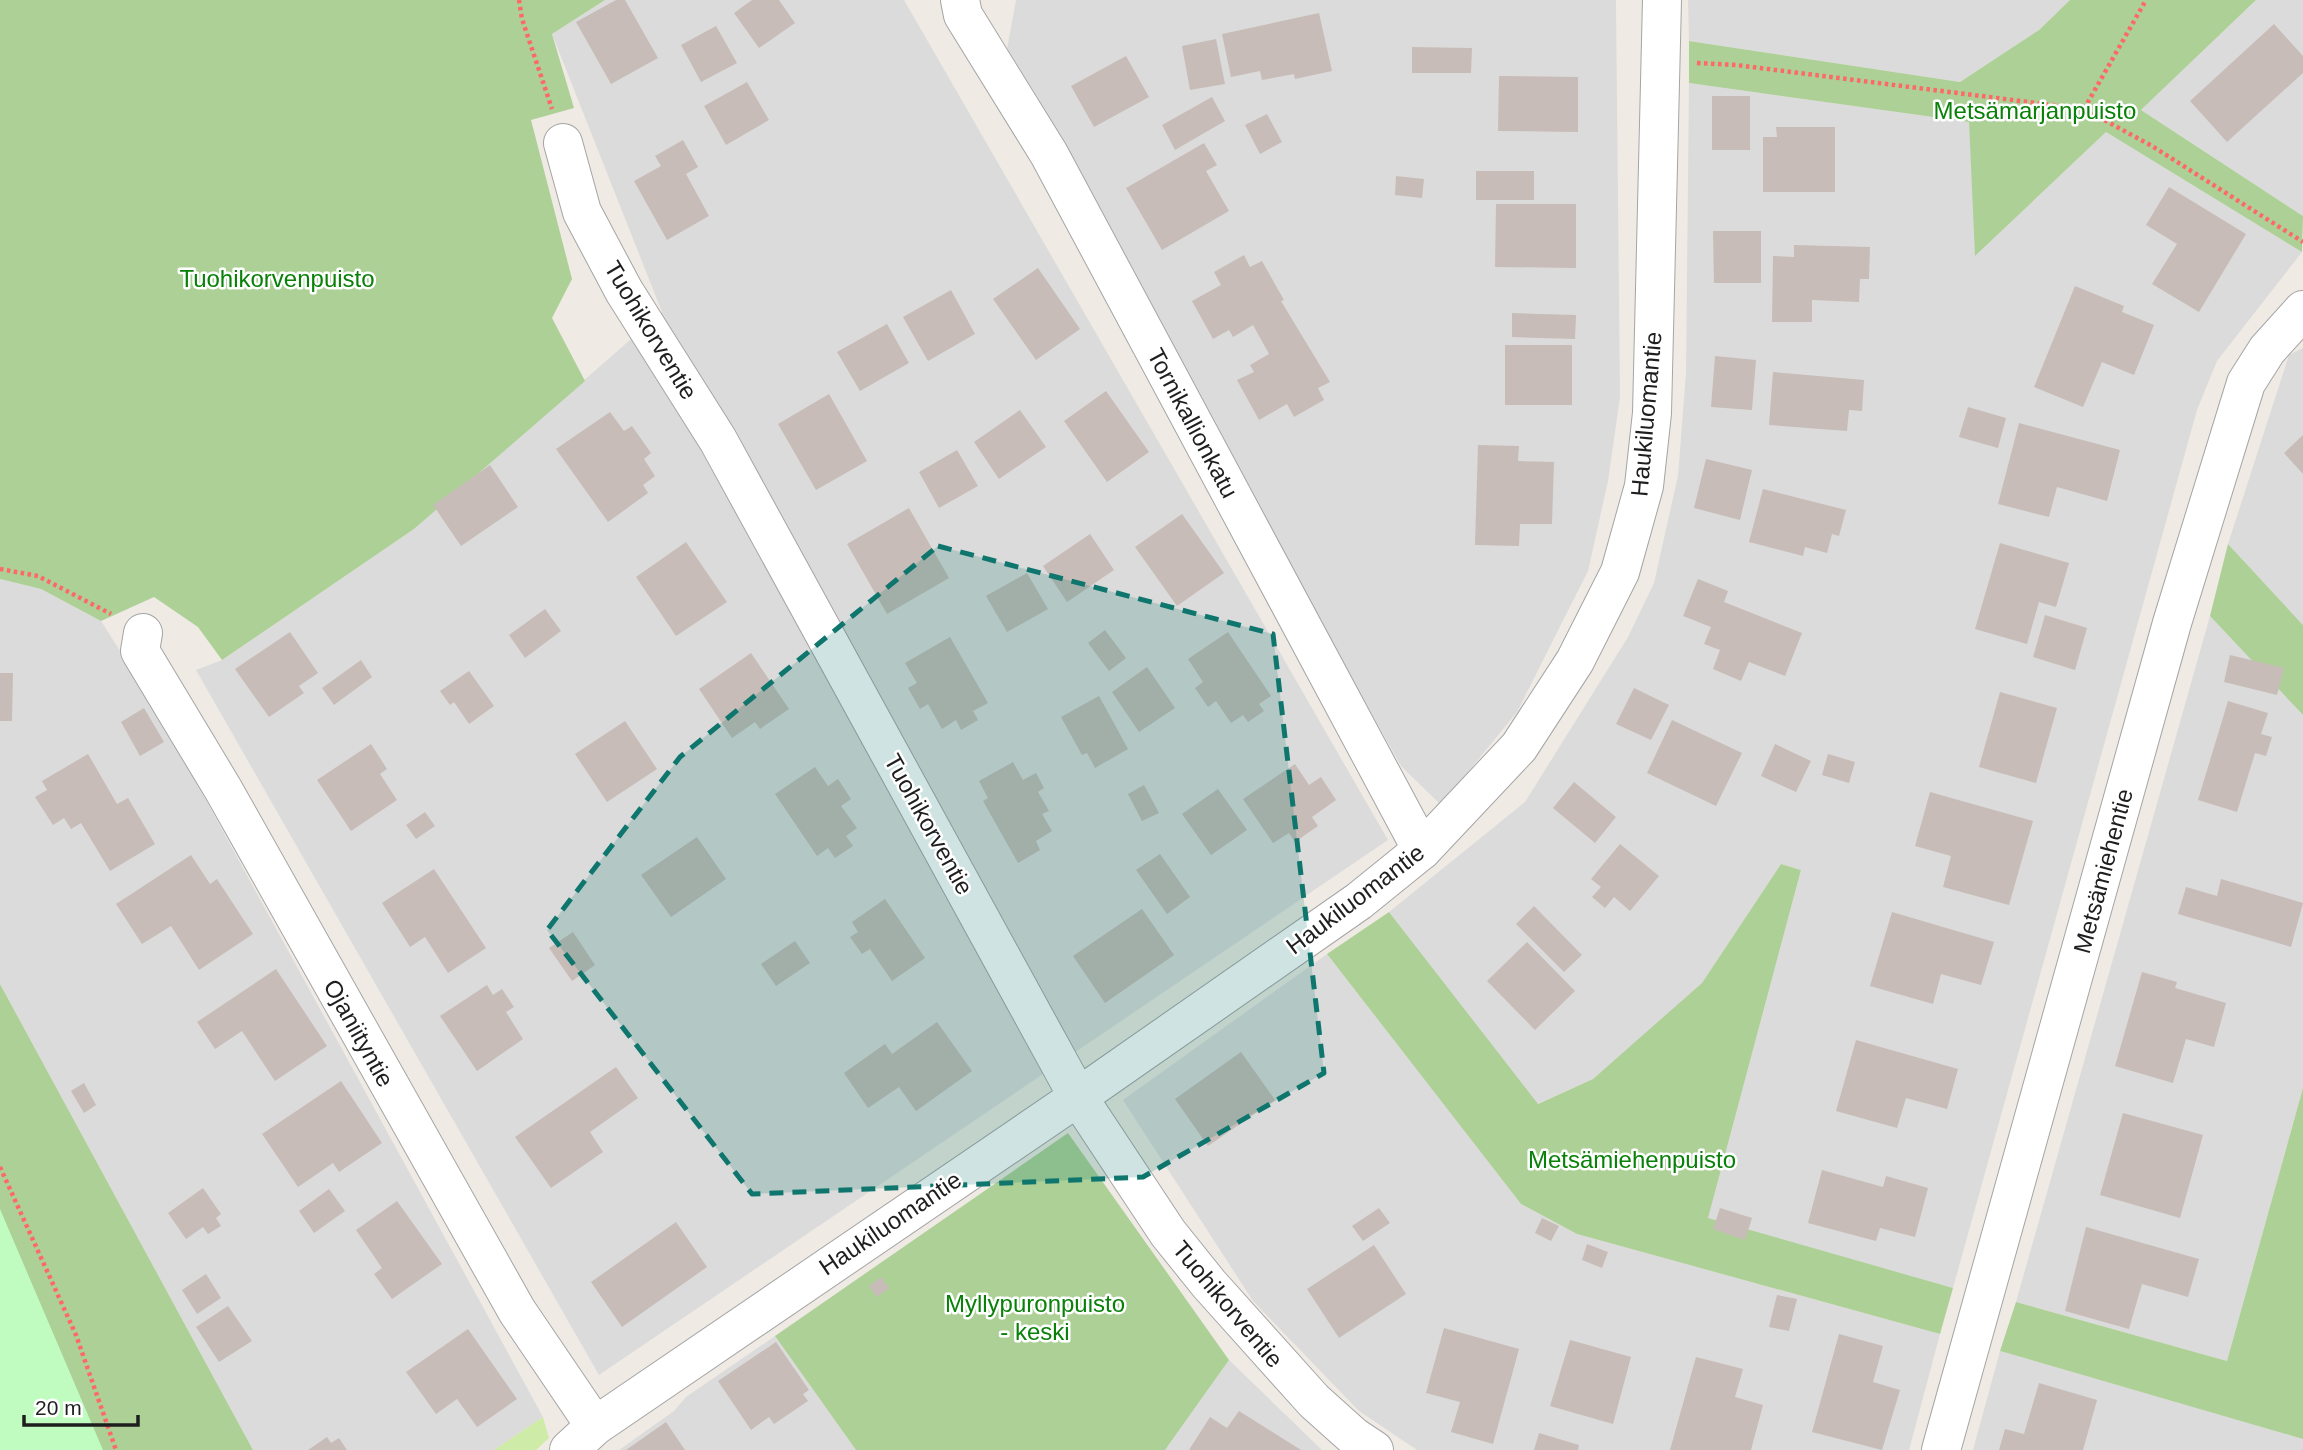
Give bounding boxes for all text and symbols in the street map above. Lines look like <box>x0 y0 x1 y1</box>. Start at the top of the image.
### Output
park label: Metsämarjanpuisto <box>1934 97 2136 124</box>
street label: Tuohikorventie <box>599 256 703 404</box>
park label: Tuohikorvenpuisto <box>179 265 375 292</box>
street label: Haukiluomantie <box>1625 330 1667 498</box>
street label: Tornikallionkatu <box>1142 344 1244 502</box>
street label: Tuohikorventie <box>879 749 979 899</box>
street label: Metsämiehentie <box>2068 786 2138 956</box>
street label: Haukiluomantie <box>1281 838 1429 960</box>
street label: Ojaniityntie <box>318 975 400 1091</box>
park label: Metsämiehenpuisto <box>1528 1146 1736 1173</box>
street label: Haukiluomantie <box>814 1166 966 1280</box>
street label: Tuohikorventie <box>1167 1235 1289 1373</box>
park label: Myllypuronpuisto - keski <box>945 1290 1125 1345</box>
scale bar <box>24 1384 138 1428</box>
text: 20 m <box>35 1396 82 1419</box>

